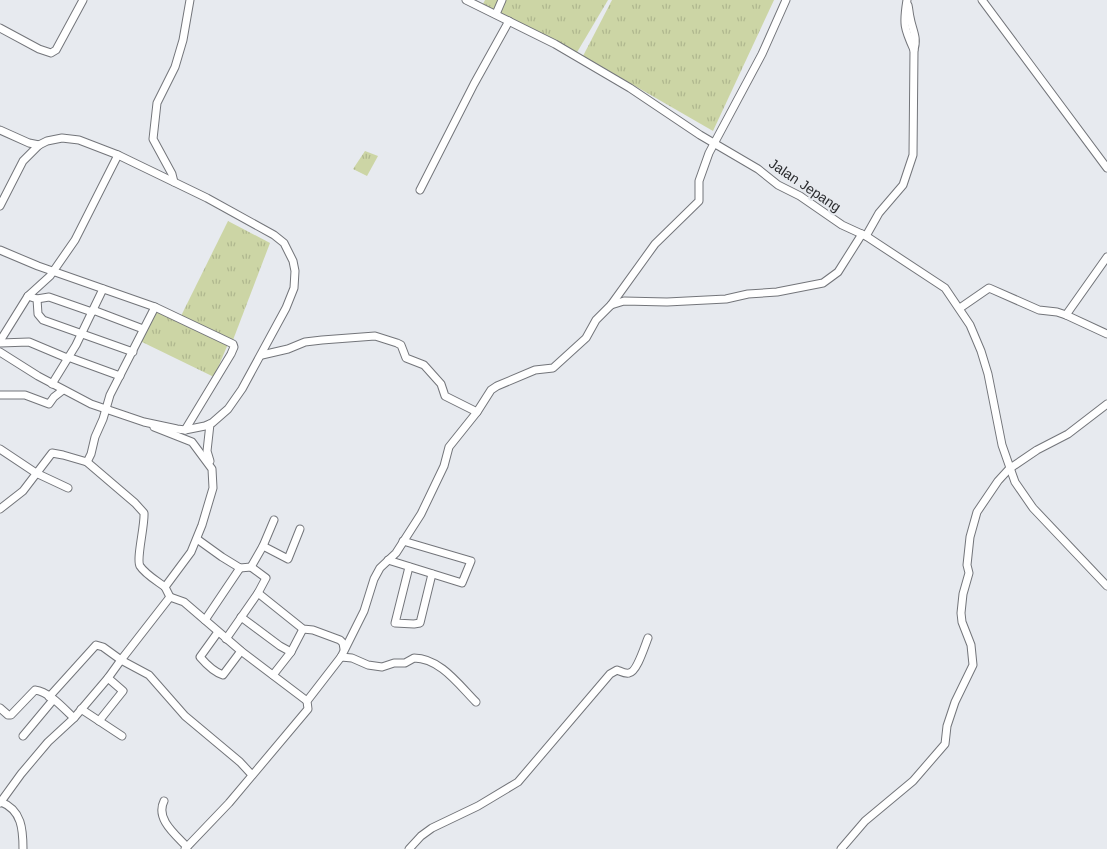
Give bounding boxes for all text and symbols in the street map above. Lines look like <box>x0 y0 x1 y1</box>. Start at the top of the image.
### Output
street label: Jalan Jepang <box>766 155 844 215</box>

